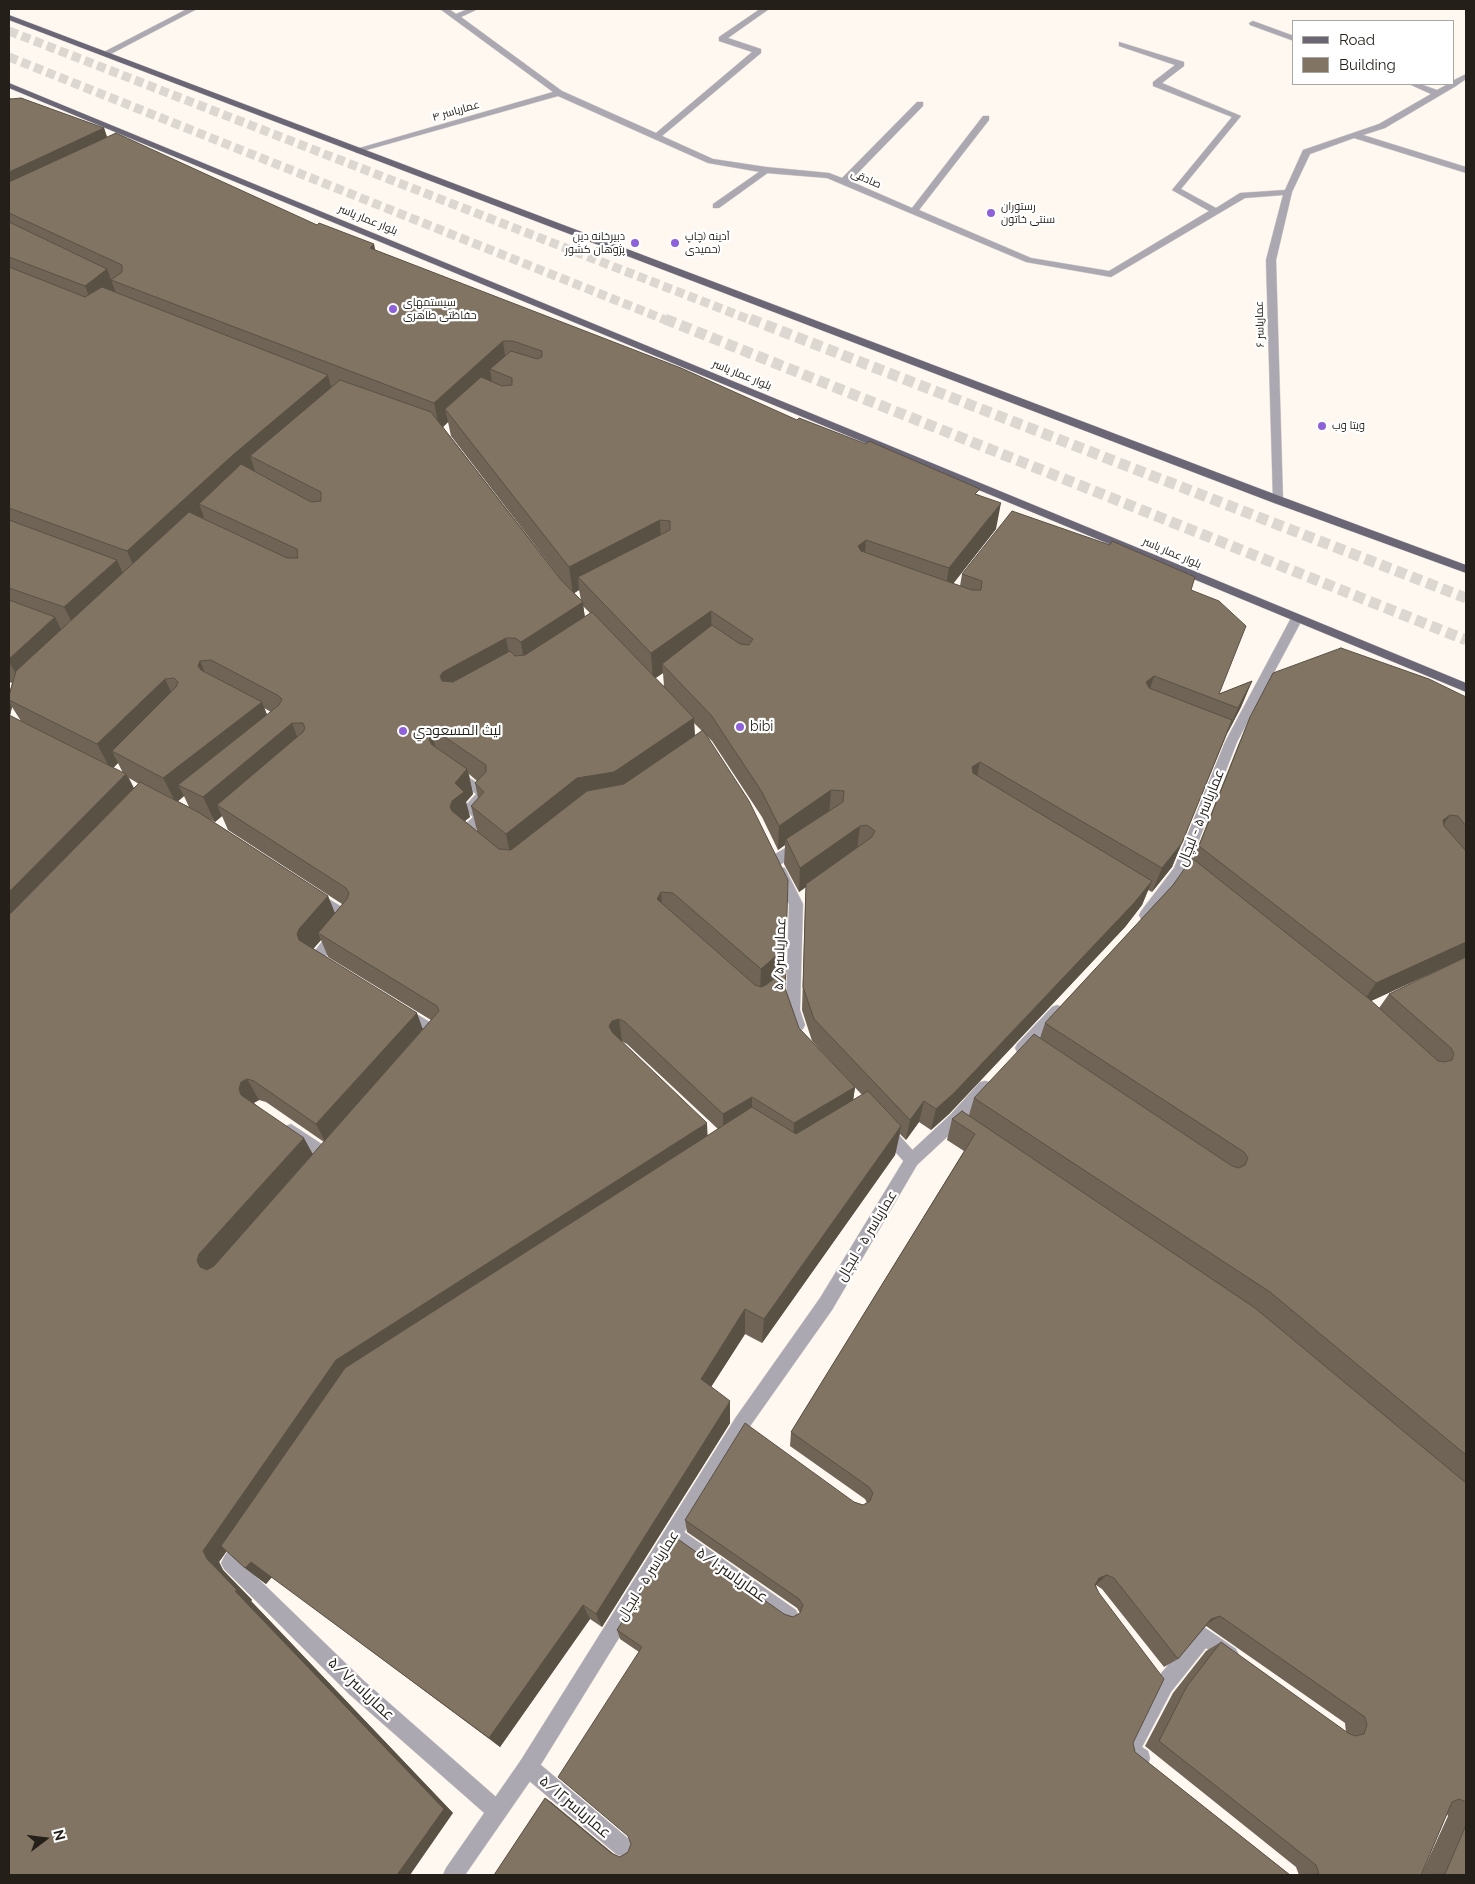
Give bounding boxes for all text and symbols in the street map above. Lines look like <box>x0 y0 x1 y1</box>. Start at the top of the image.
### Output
legend <box>1292 20 1455 85</box>
text: Road <box>1339 31 1375 49</box>
text: Building <box>1339 56 1396 74</box>
street label: عماریاسر ۴ <box>431 98 481 124</box>
street label: صادقی <box>849 167 883 191</box>
place label: رستوران سنتی خاتون <box>1001 200 1055 226</box>
street label: بلوار عمار یاسر <box>337 202 399 238</box>
marker: رستوران سنتی خاتون <box>985 207 997 219</box>
place label: دبیرخانه دین پژوهان کشور <box>565 230 625 256</box>
place label: آدینه (چاپ حمیدی) <box>685 230 730 256</box>
marker: دبیرخانه دین پژوهان کشور <box>629 237 641 249</box>
marker: آدینه (چاپ حمیدی) <box>669 237 681 249</box>
place label: سیستمهای حفاظتی طاهری <box>403 296 477 322</box>
street label: عماریاسر ۶ <box>1253 301 1267 347</box>
marker: سیستمهای حفاظتی طاهری <box>387 303 399 315</box>
street label: بلوار عمار یاسر <box>711 357 773 393</box>
place label: ویتا وب <box>1332 419 1365 433</box>
marker: ویتا وب <box>1316 420 1328 432</box>
street label: بلوار عمار یاسر <box>1141 535 1203 571</box>
place label: bibi <box>750 719 773 735</box>
marker: bibi <box>734 721 746 733</box>
place label: ليث المسعودي <box>413 723 501 739</box>
marker: ليث المسعودي <box>397 725 409 737</box>
street label: عماریاسر ۵ - لبچال <box>1174 767 1228 869</box>
street label: عماریاسر۵/۵ <box>770 917 790 991</box>
street label: عماریاسر ۵ - لبچال <box>833 1187 901 1285</box>
street label: عماریاسر ۵ - لبچال <box>614 1528 682 1624</box>
street label: عماریاسر۵/۱۰ <box>692 1543 772 1607</box>
street label: عماریاسر۵/۷ <box>324 1653 398 1725</box>
street label: عماریاسر۵/۱۲ <box>535 1771 615 1843</box>
north arrow <box>20 1814 70 1864</box>
text: N <box>50 1828 69 1842</box>

